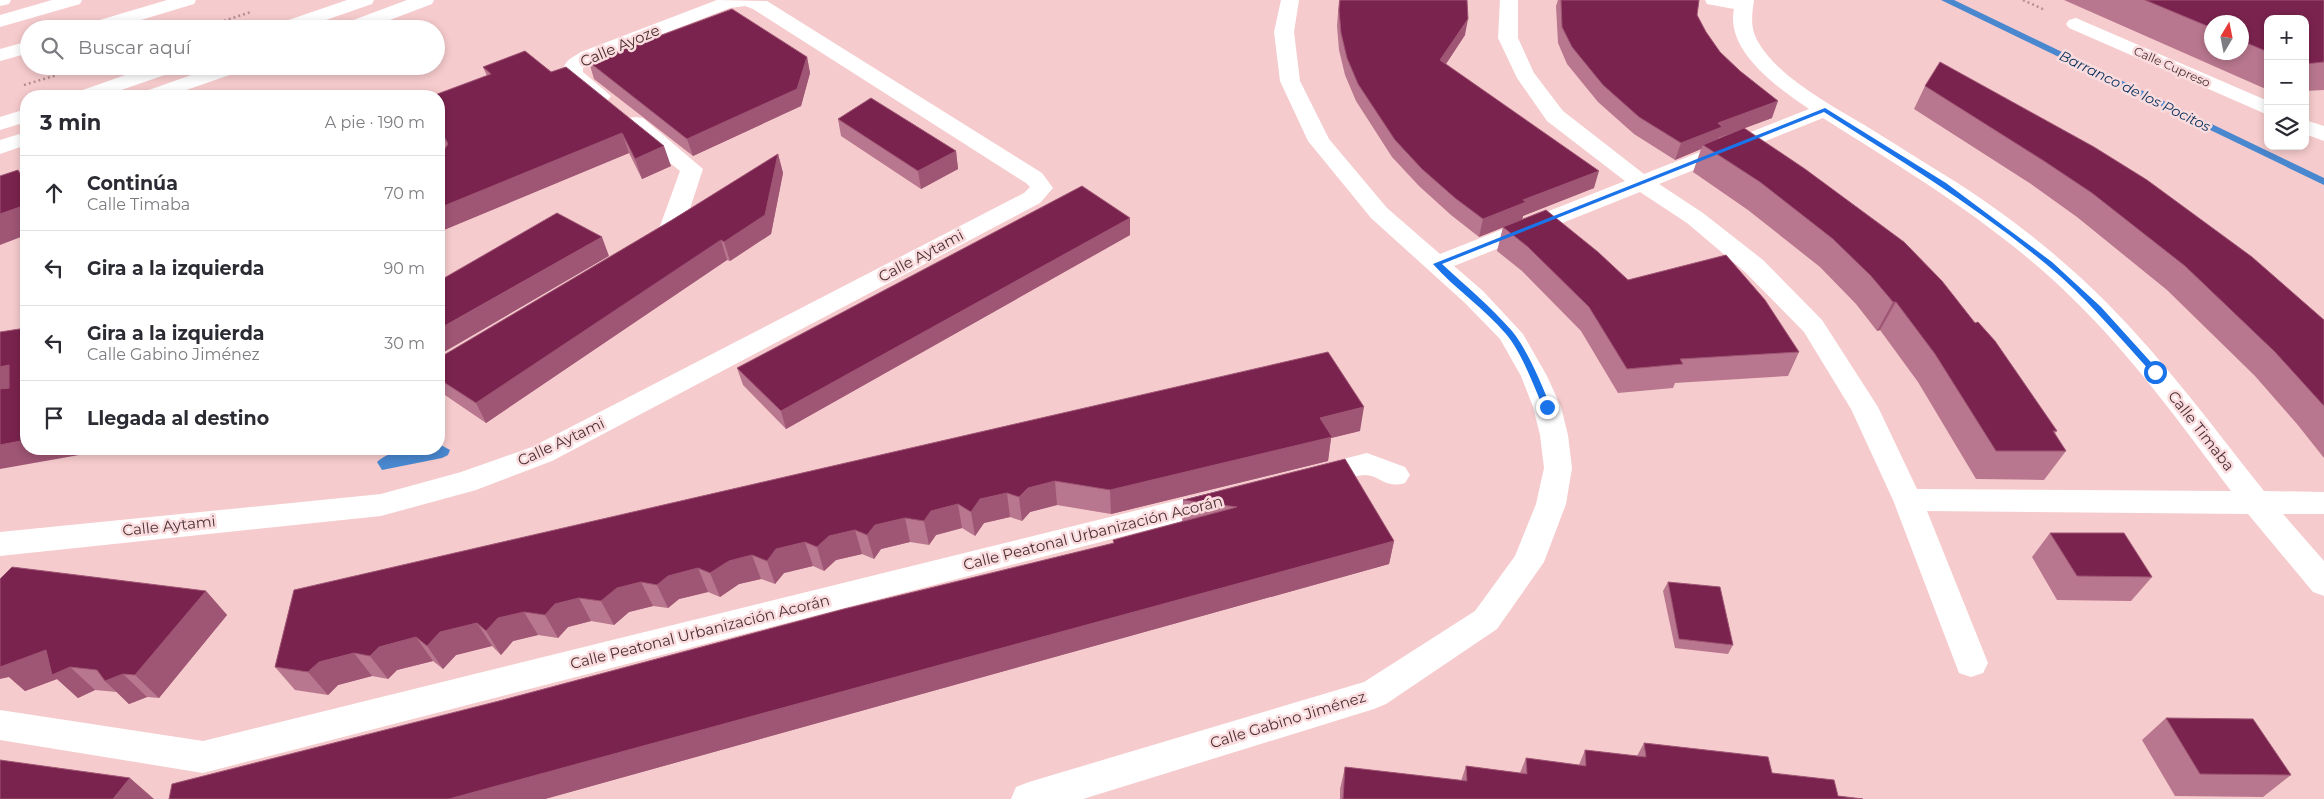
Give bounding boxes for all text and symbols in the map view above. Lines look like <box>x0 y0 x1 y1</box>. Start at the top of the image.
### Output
north arrow <box>2204 15 2249 60</box>
map controls <box>2264 15 2309 150</box>
button: + <box>2264 15 2309 60</box>
search box <box>20 20 445 75</box>
street label: Calle Ayoze <box>577 20 662 71</box>
icon: search <box>38 34 66 62</box>
text: Buscar aquí <box>78 36 191 59</box>
street label: Calle Cupreso <box>2132 43 2213 90</box>
water label: Barranco de los Pocitos <box>2056 47 2214 136</box>
button: − <box>2264 60 2309 105</box>
button: layers <box>2264 105 2309 150</box>
text: 3 min <box>40 110 101 135</box>
text: A pie · 190 m <box>325 113 425 132</box>
text: Continúa <box>87 172 178 195</box>
icon: ahead <box>40 179 68 207</box>
text: 70 m <box>384 184 425 203</box>
text: Calle Timaba <box>87 195 190 214</box>
street label: Calle Aytami <box>875 225 967 286</box>
icon: left <box>40 254 68 282</box>
text: Gira a la izquierda <box>87 257 265 280</box>
text: 90 m <box>383 259 425 278</box>
text: Gira a la izquierda <box>87 322 265 345</box>
icon: left <box>40 329 68 357</box>
text: 30 m <box>384 334 425 353</box>
text: Calle Gabino Jiménez <box>87 345 260 364</box>
route start <box>2144 361 2167 384</box>
street label: Calle Timaba <box>2164 387 2239 475</box>
route end <box>1536 396 1559 419</box>
icon: arrive <box>40 404 68 432</box>
text: Llegada al destino <box>87 407 269 430</box>
street label: Calle Aytami <box>514 413 607 470</box>
street label: Calle Peatonal Urbanización Acorán <box>961 491 1225 574</box>
street label: Calle Aytami <box>121 511 217 540</box>
street label: Calle Peatonal Urbanización Acorán <box>568 590 832 673</box>
street label: Calle Gabino Jiménez <box>1208 687 1368 752</box>

